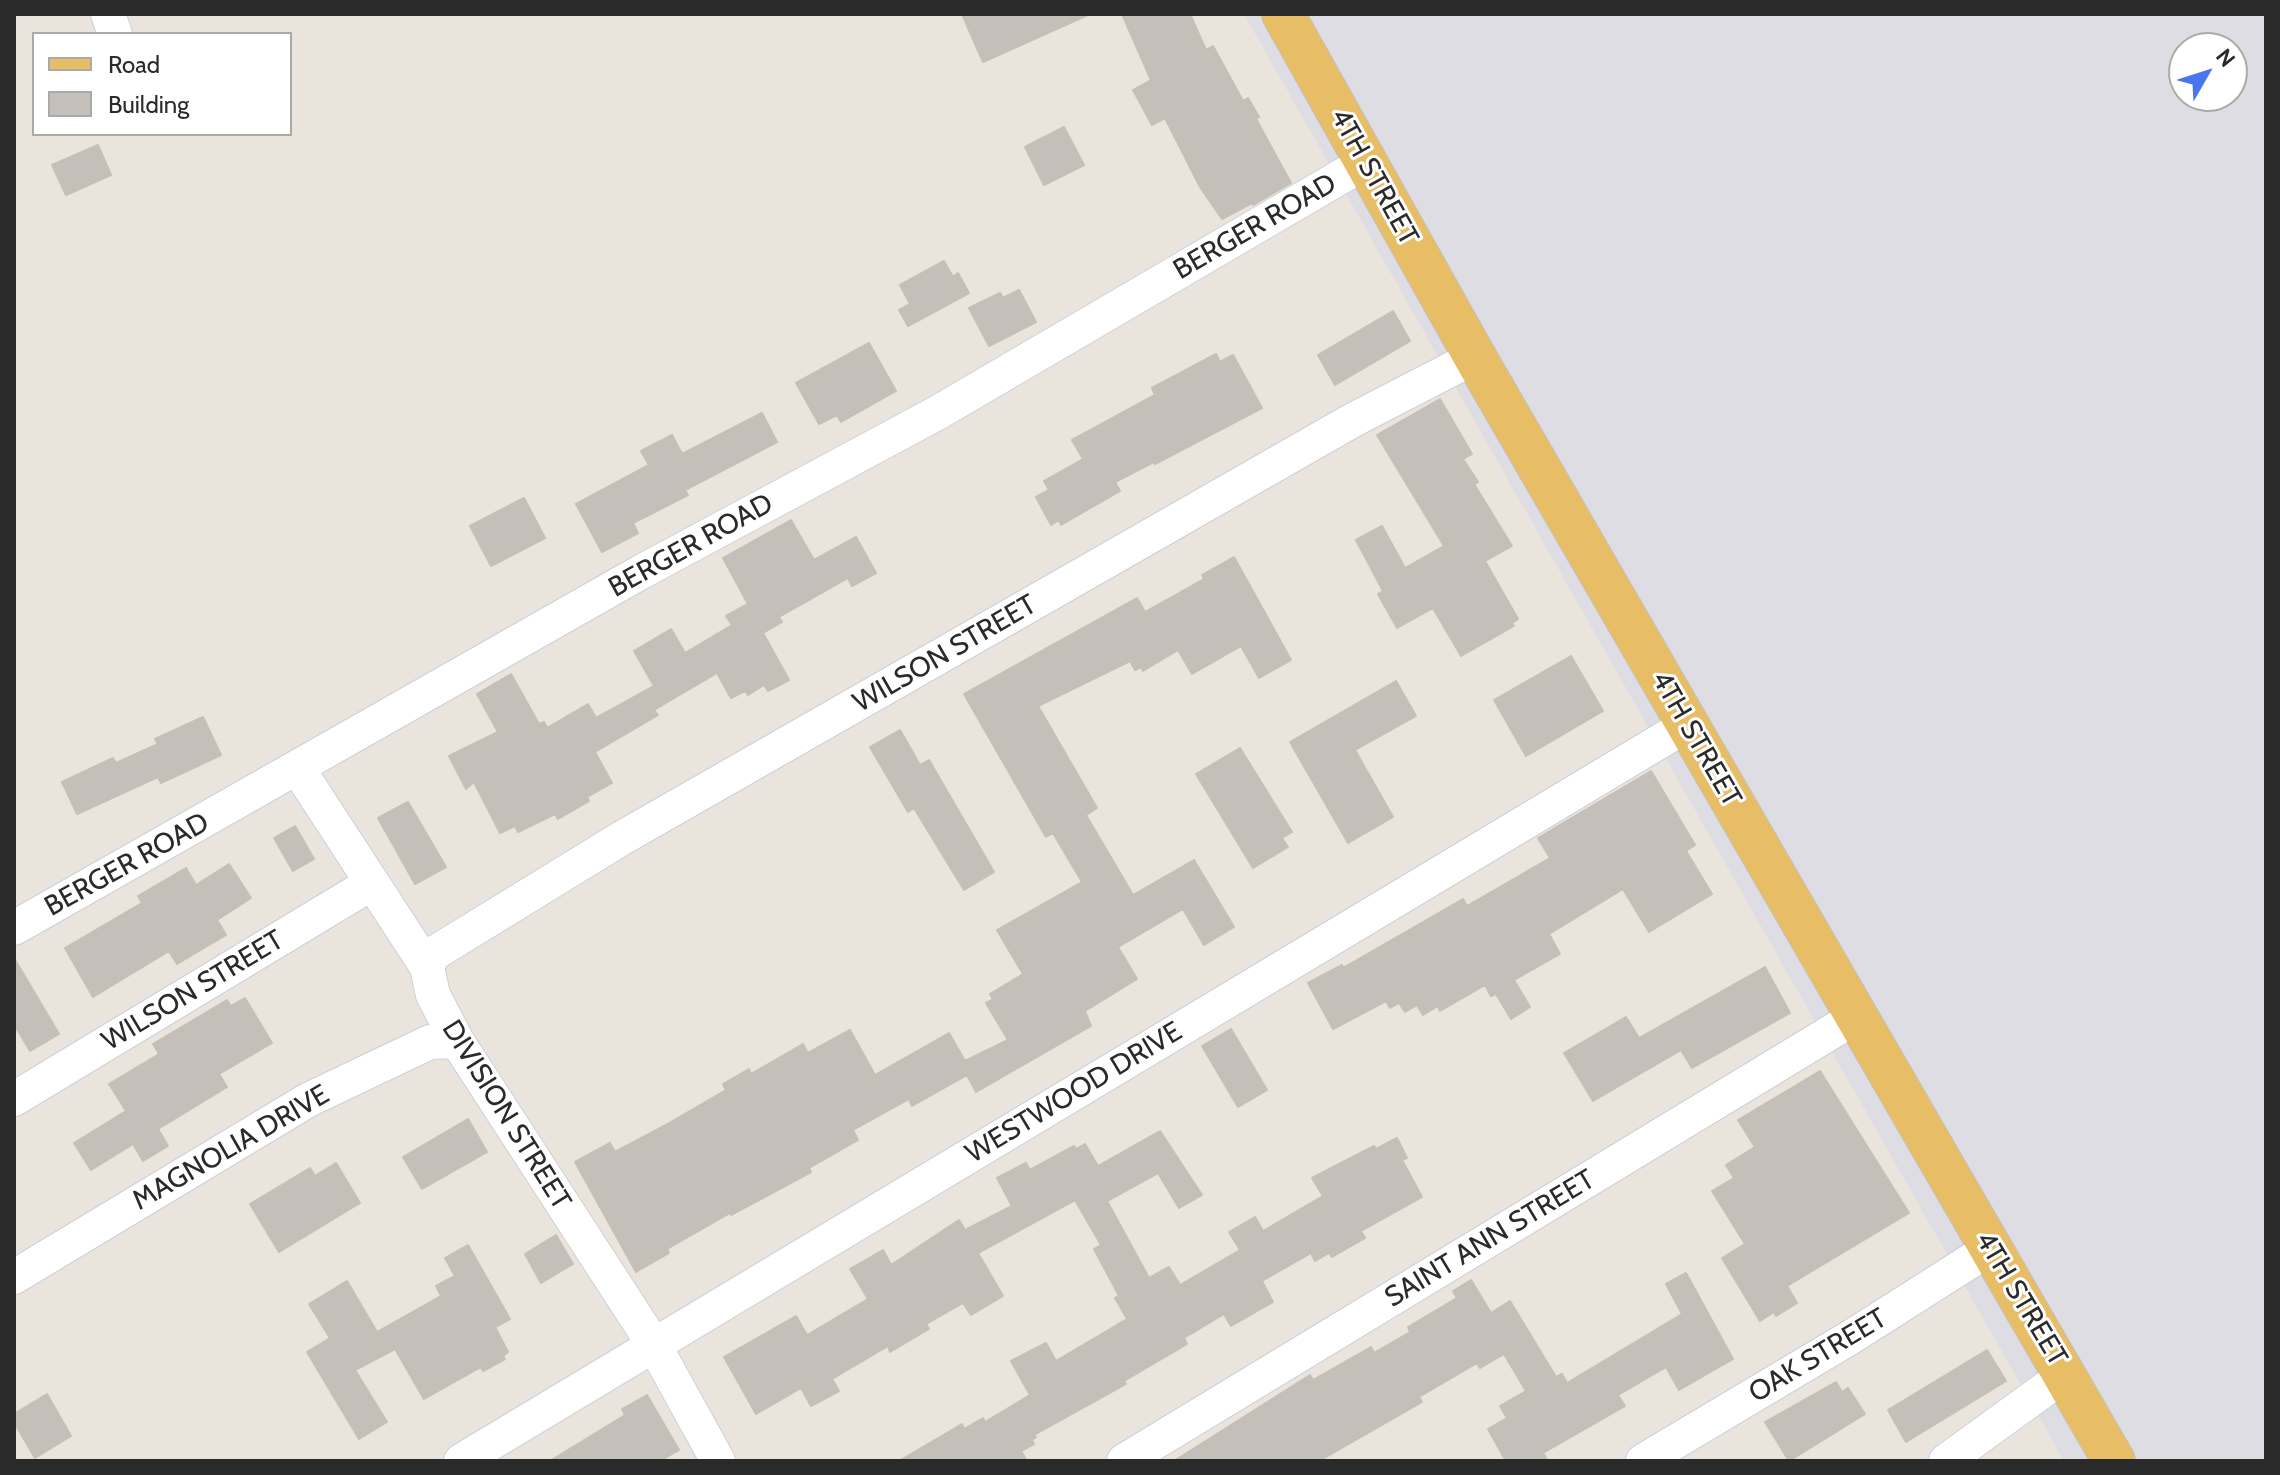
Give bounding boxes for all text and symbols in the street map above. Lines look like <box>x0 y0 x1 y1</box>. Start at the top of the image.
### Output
legend <box>32 32 292 136</box>
north arrow <box>2168 32 2248 112</box>
text: N <box>2210 43 2241 72</box>
text: Road <box>108 50 160 79</box>
text: Building <box>108 90 189 119</box>
street label: 4TH STREET <box>1323 103 1425 251</box>
street label: BERGER ROAD <box>1168 167 1342 287</box>
street label: BERGER ROAD <box>603 487 779 605</box>
street label: WILSON STREET <box>848 588 1042 720</box>
street label: 4TH STREET <box>1644 665 1748 813</box>
street label: BERGER ROAD <box>39 806 215 924</box>
street label: WILSON STREET <box>96 924 290 1058</box>
street label: DIVISION STREET <box>434 1014 578 1216</box>
street label: WESTWOOD DRIVE <box>960 1015 1188 1171</box>
street label: MAGNOLIA DRIVE <box>127 1078 335 1218</box>
street label: SAINT ANN STREET <box>1379 1163 1601 1315</box>
street label: 4TH STREET <box>1968 1226 2074 1372</box>
street label: OAK STREET <box>1743 1302 1893 1410</box>

